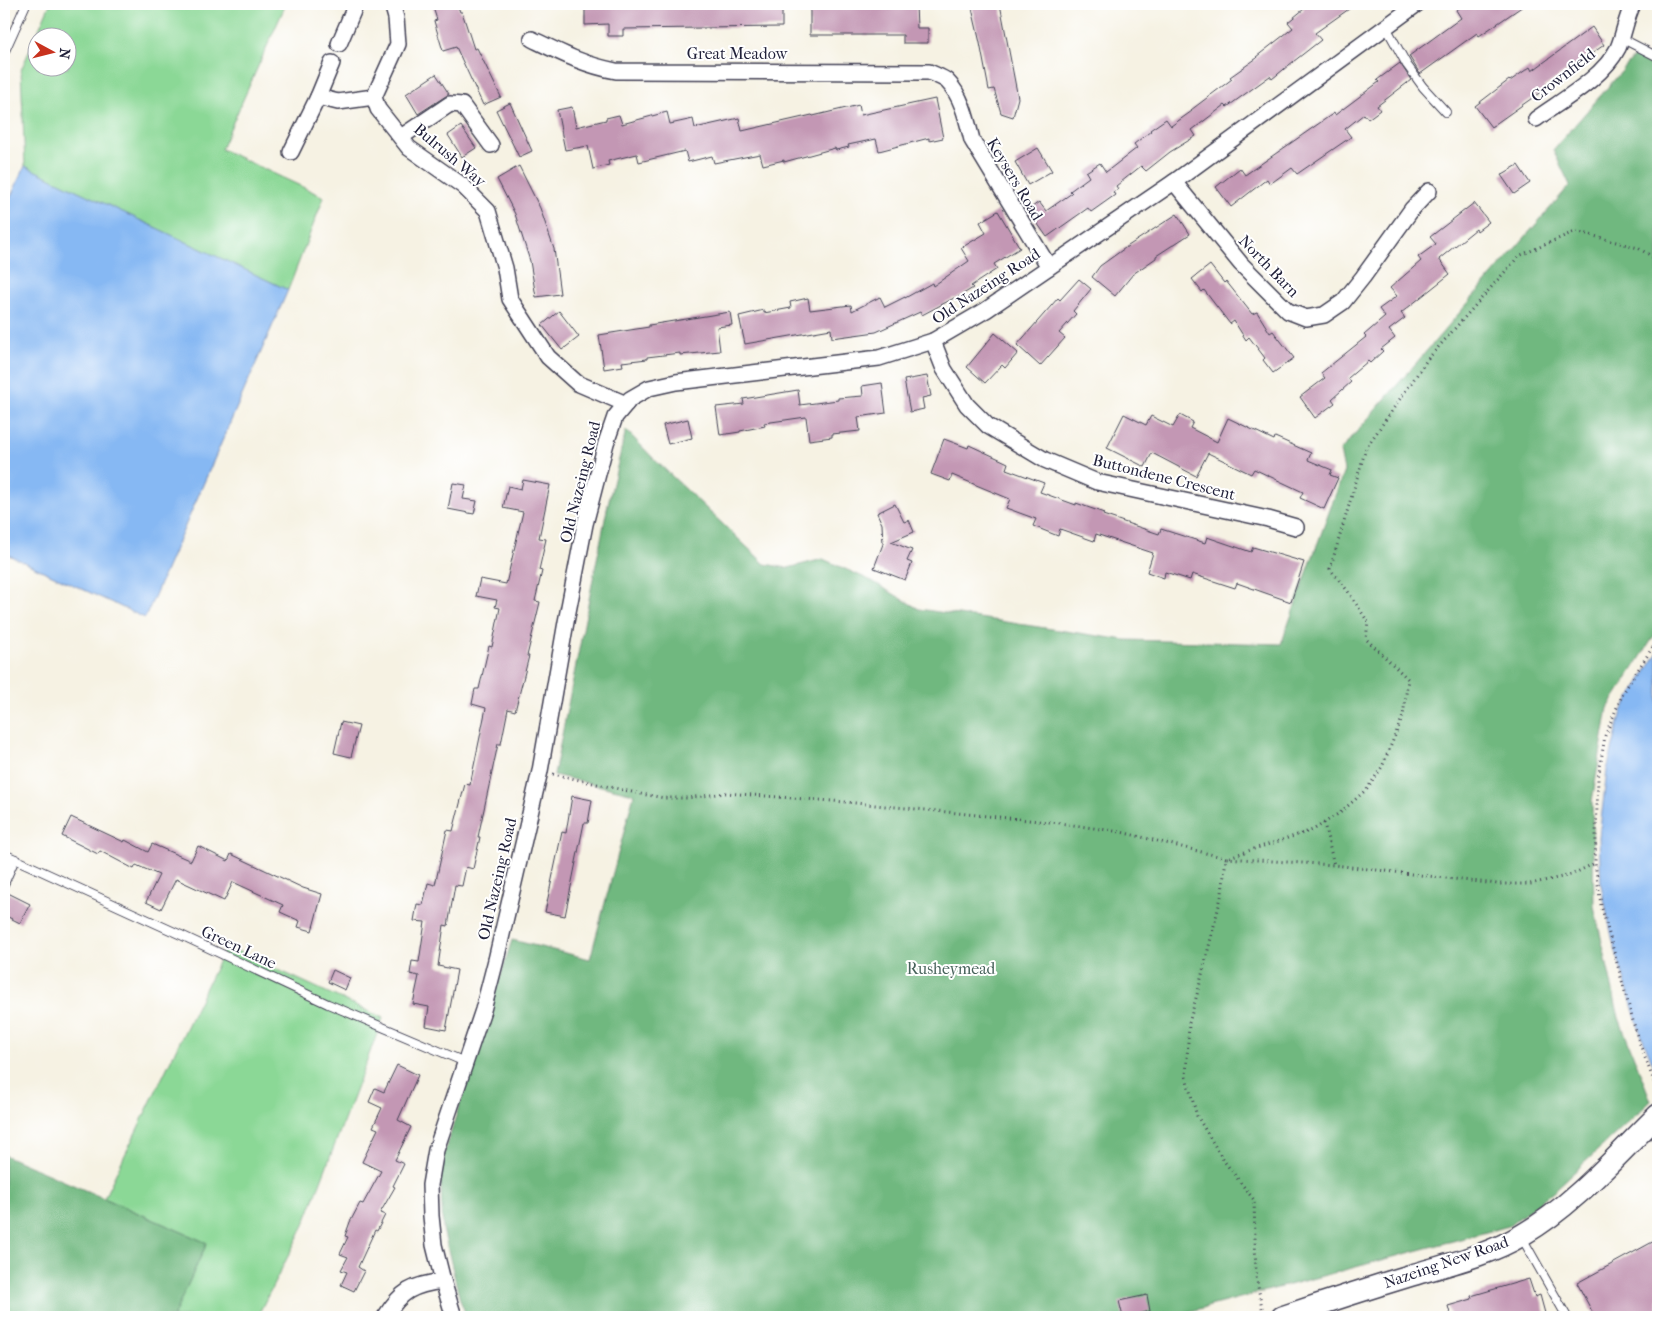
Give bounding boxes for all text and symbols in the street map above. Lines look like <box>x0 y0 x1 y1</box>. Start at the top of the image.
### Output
north arrow <box>28 28 78 78</box>
street label: Great Meadow <box>687 44 788 63</box>
street label: Crownfield <box>1527 44 1599 106</box>
text: N <box>55 47 73 60</box>
street label: Bulrush Way <box>410 119 490 191</box>
street label: Keysers Road <box>983 134 1047 224</box>
street label: North Barn <box>1235 231 1304 301</box>
street label: Old Nazeing Road <box>928 244 1044 328</box>
street label: Old Nazeing Road <box>556 419 604 545</box>
street label: Buttondene Crescent <box>1091 450 1238 504</box>
street label: Old Nazeing Road <box>474 816 520 942</box>
street label: Green Lane <box>198 921 280 973</box>
park label: Rusheymead <box>907 959 996 978</box>
street label: Nazeing New Road <box>1381 1232 1511 1292</box>

